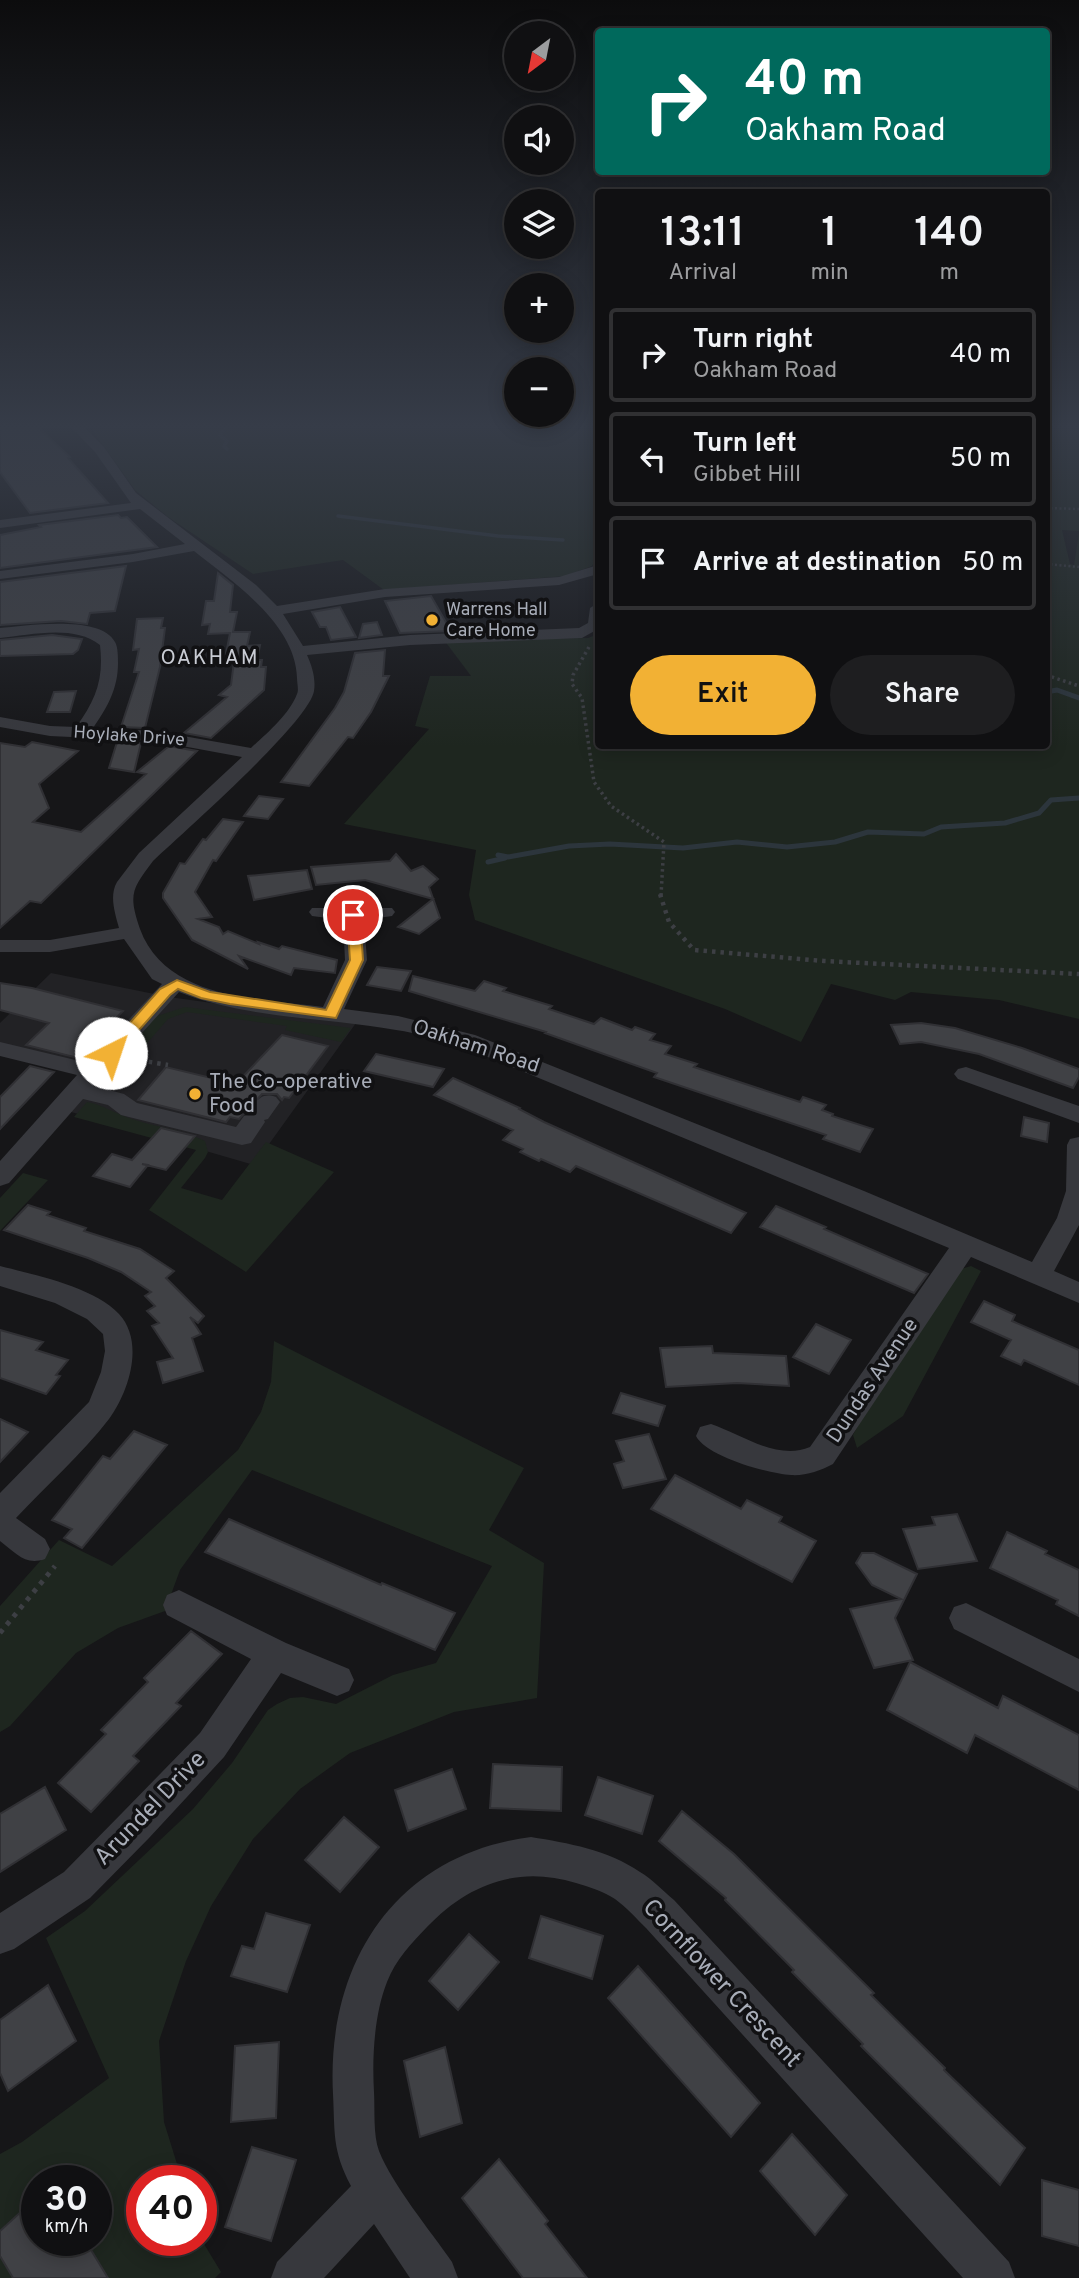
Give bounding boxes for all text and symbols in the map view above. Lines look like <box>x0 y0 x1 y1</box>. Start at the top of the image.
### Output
north arrow <box>504 21 574 91</box>
map controls <box>504 21 574 427</box>
text: 40 m <box>745 51 864 113</box>
icon: right <box>630 56 721 147</box>
button: sound <box>504 105 574 175</box>
text: Oakham Road <box>745 112 946 152</box>
button: layers <box>504 189 574 259</box>
text: 13:11 <box>660 208 745 261</box>
text: 1 <box>821 208 838 261</box>
text: 140 <box>914 208 984 261</box>
text: Arrival <box>668 259 737 288</box>
text: min <box>810 259 849 288</box>
text: m <box>940 259 959 288</box>
button: + <box>504 273 574 343</box>
text: Turn right <box>693 324 813 357</box>
icon: right <box>634 336 672 374</box>
text: 40 m <box>950 339 1011 372</box>
button: − <box>504 357 574 427</box>
text: Oakham Road <box>693 357 837 386</box>
text: Turn left <box>693 428 797 461</box>
icon: left <box>634 440 672 478</box>
text: 50 m <box>950 443 1011 476</box>
text: Gibbet Hill <box>693 461 801 490</box>
icon: arrive <box>634 544 672 582</box>
text: Arrive at destination <box>693 547 941 580</box>
text: 50 m <box>962 547 1023 580</box>
place label: Warrens Hall Care Home <box>446 599 547 643</box>
marker: Warrens Hall Care Home <box>424 612 440 628</box>
district label: OAKHAM <box>160 645 260 672</box>
button: Exit <box>630 655 816 735</box>
button: Share <box>830 655 1015 735</box>
street label: Hoylake Drive <box>72 722 186 752</box>
pin <box>323 885 383 945</box>
icon: arrive <box>334 896 372 934</box>
street label: Oakham Road <box>409 1014 543 1080</box>
position arrow <box>74 1016 148 1090</box>
place label: The Co-operative Food <box>209 1069 372 1120</box>
marker: The Co-operative Food <box>187 1086 203 1102</box>
street label: Dundas Avenue <box>821 1313 925 1449</box>
street label: Arundel Drive <box>89 1745 213 1873</box>
street label: Cornflower Crescent <box>635 1893 807 2075</box>
speed limit sign: 40 <box>126 2165 217 2256</box>
text: 30 <box>45 2179 88 2223</box>
text: km/h <box>45 2216 88 2239</box>

